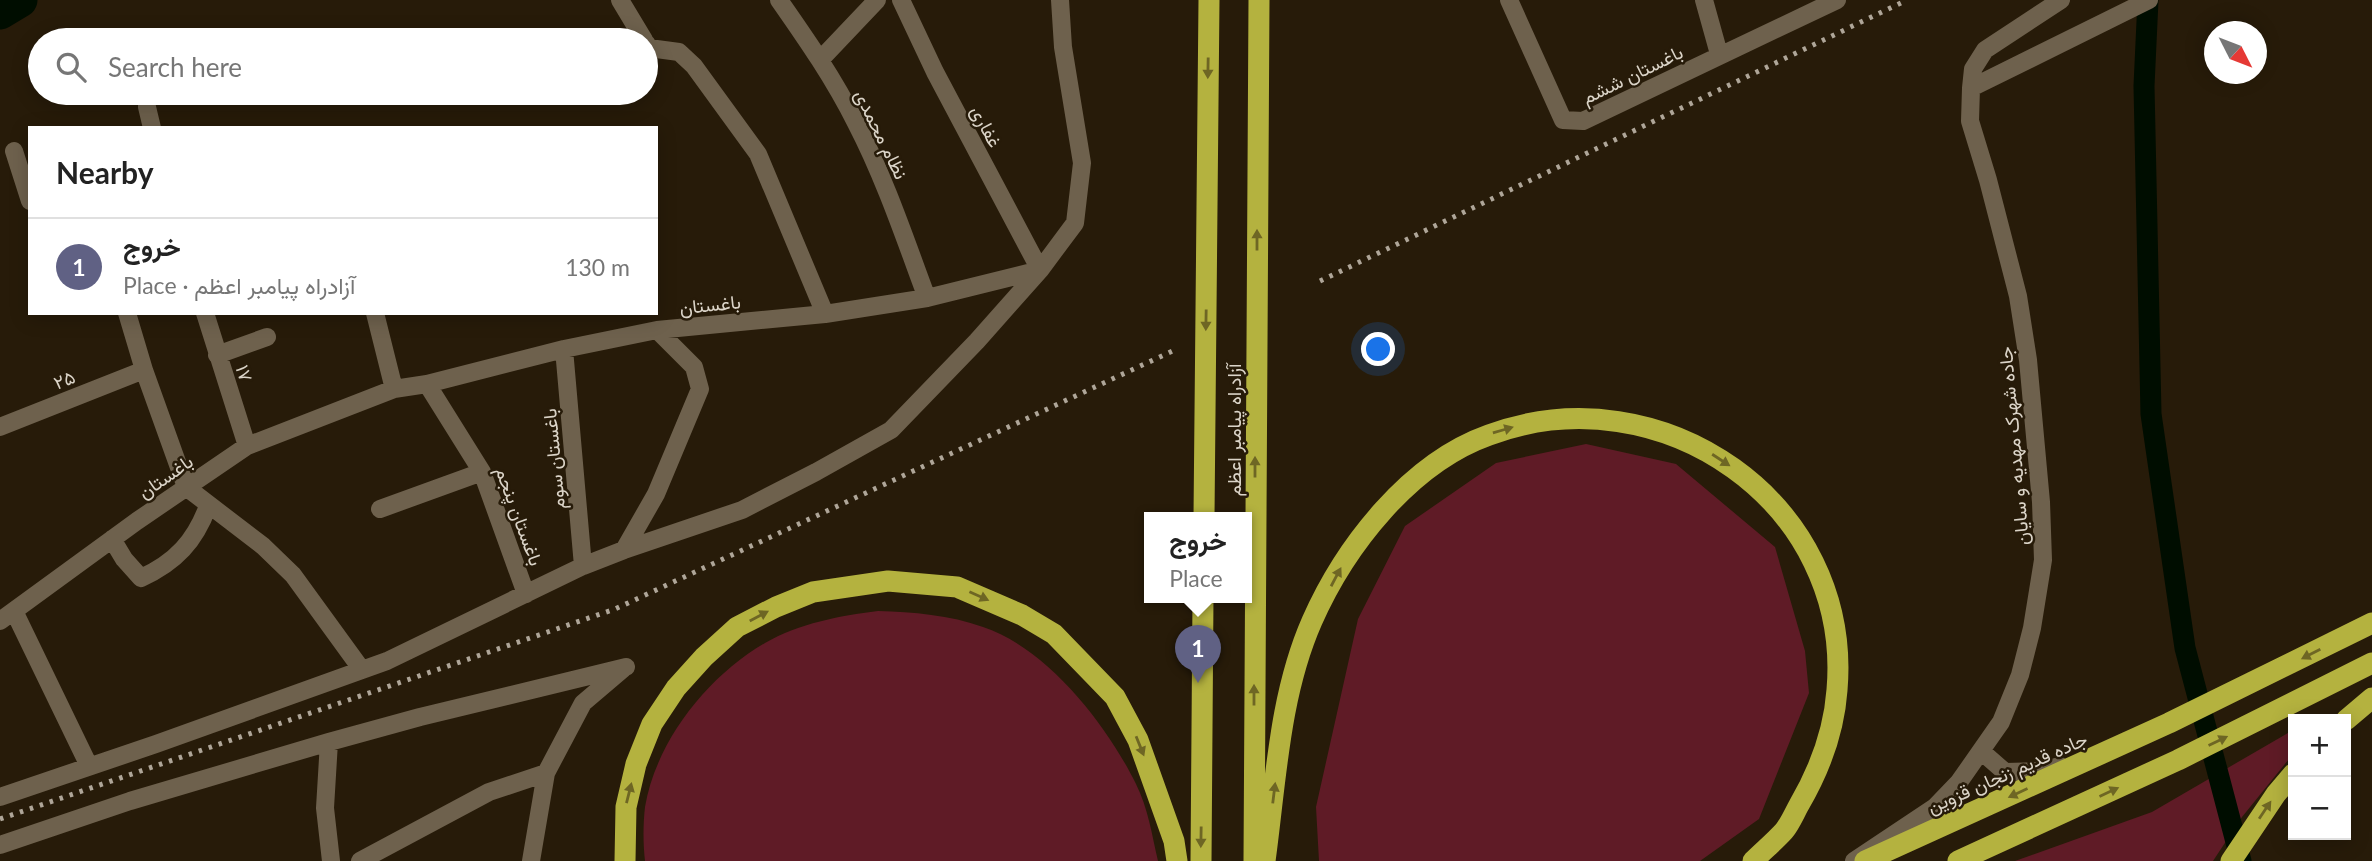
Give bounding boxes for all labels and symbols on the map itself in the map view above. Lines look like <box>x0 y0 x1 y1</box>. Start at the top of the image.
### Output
north arrow <box>2204 21 2267 84</box>
street label: باغستان ششم <box>1578 40 1687 110</box>
one-way arrow <box>1202 57 1214 79</box>
street label: نظام محمدی <box>849 85 914 183</box>
street label: غفاری <box>966 101 1008 151</box>
one-way arrow <box>1251 229 1263 251</box>
street label: باغستان <box>678 289 742 320</box>
one-way arrow <box>1200 309 1212 331</box>
your location <box>1361 332 1395 366</box>
street label: جاده شهرک مهدیه و سایان <box>1993 346 2034 546</box>
street label: ۱۷ <box>231 362 259 384</box>
street label: آزادراه پیامبر اعظم <box>1222 362 1248 496</box>
street label: ۲۵ <box>50 364 78 394</box>
street label: باغستان سوم <box>537 407 571 510</box>
one-way arrow <box>1493 425 1514 435</box>
street label: باغستان <box>133 449 197 504</box>
one-way arrow <box>1711 453 1730 466</box>
one-way arrow <box>1249 456 1261 478</box>
street label: باغستان پنجم <box>489 463 549 570</box>
one-way arrow <box>1330 567 1342 587</box>
one-way arrow <box>968 591 989 602</box>
one-way arrow <box>749 610 769 622</box>
pin: 1 <box>1175 625 1221 683</box>
one-way arrow <box>2301 648 2321 659</box>
one-way arrow <box>1248 684 1260 706</box>
street label: جاده قدیم زنجان قزوین <box>1923 726 2091 819</box>
one-way arrow <box>2208 735 2228 746</box>
one-way arrow <box>1135 736 1146 757</box>
one-way arrow <box>624 782 635 804</box>
one-way arrow <box>1269 782 1280 804</box>
one-way arrow <box>2099 786 2120 797</box>
one-way arrow <box>2008 787 2028 799</box>
one-way arrow <box>2258 801 2272 819</box>
one-way arrow <box>1195 826 1207 848</box>

